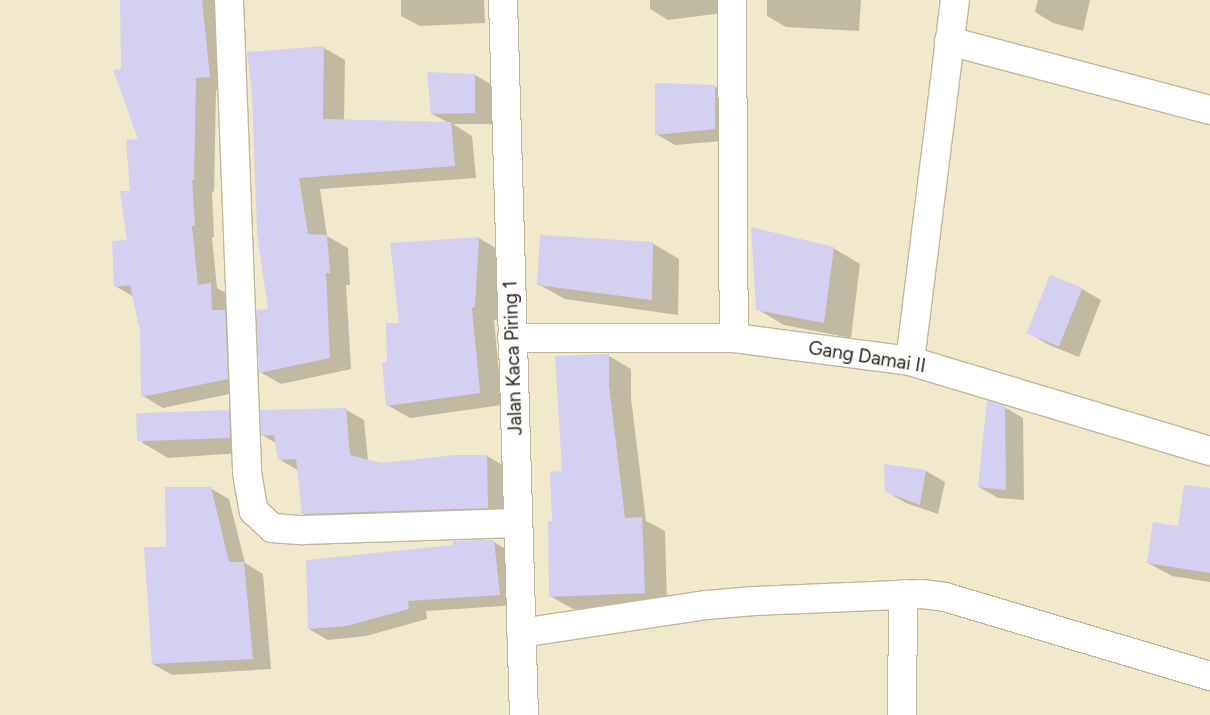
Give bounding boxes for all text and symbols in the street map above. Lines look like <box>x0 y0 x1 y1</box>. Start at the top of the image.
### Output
street label: Jalan Kaca Piring 1 <box>499 280 527 436</box>
street label: Gang Damai II <box>807 336 927 378</box>

